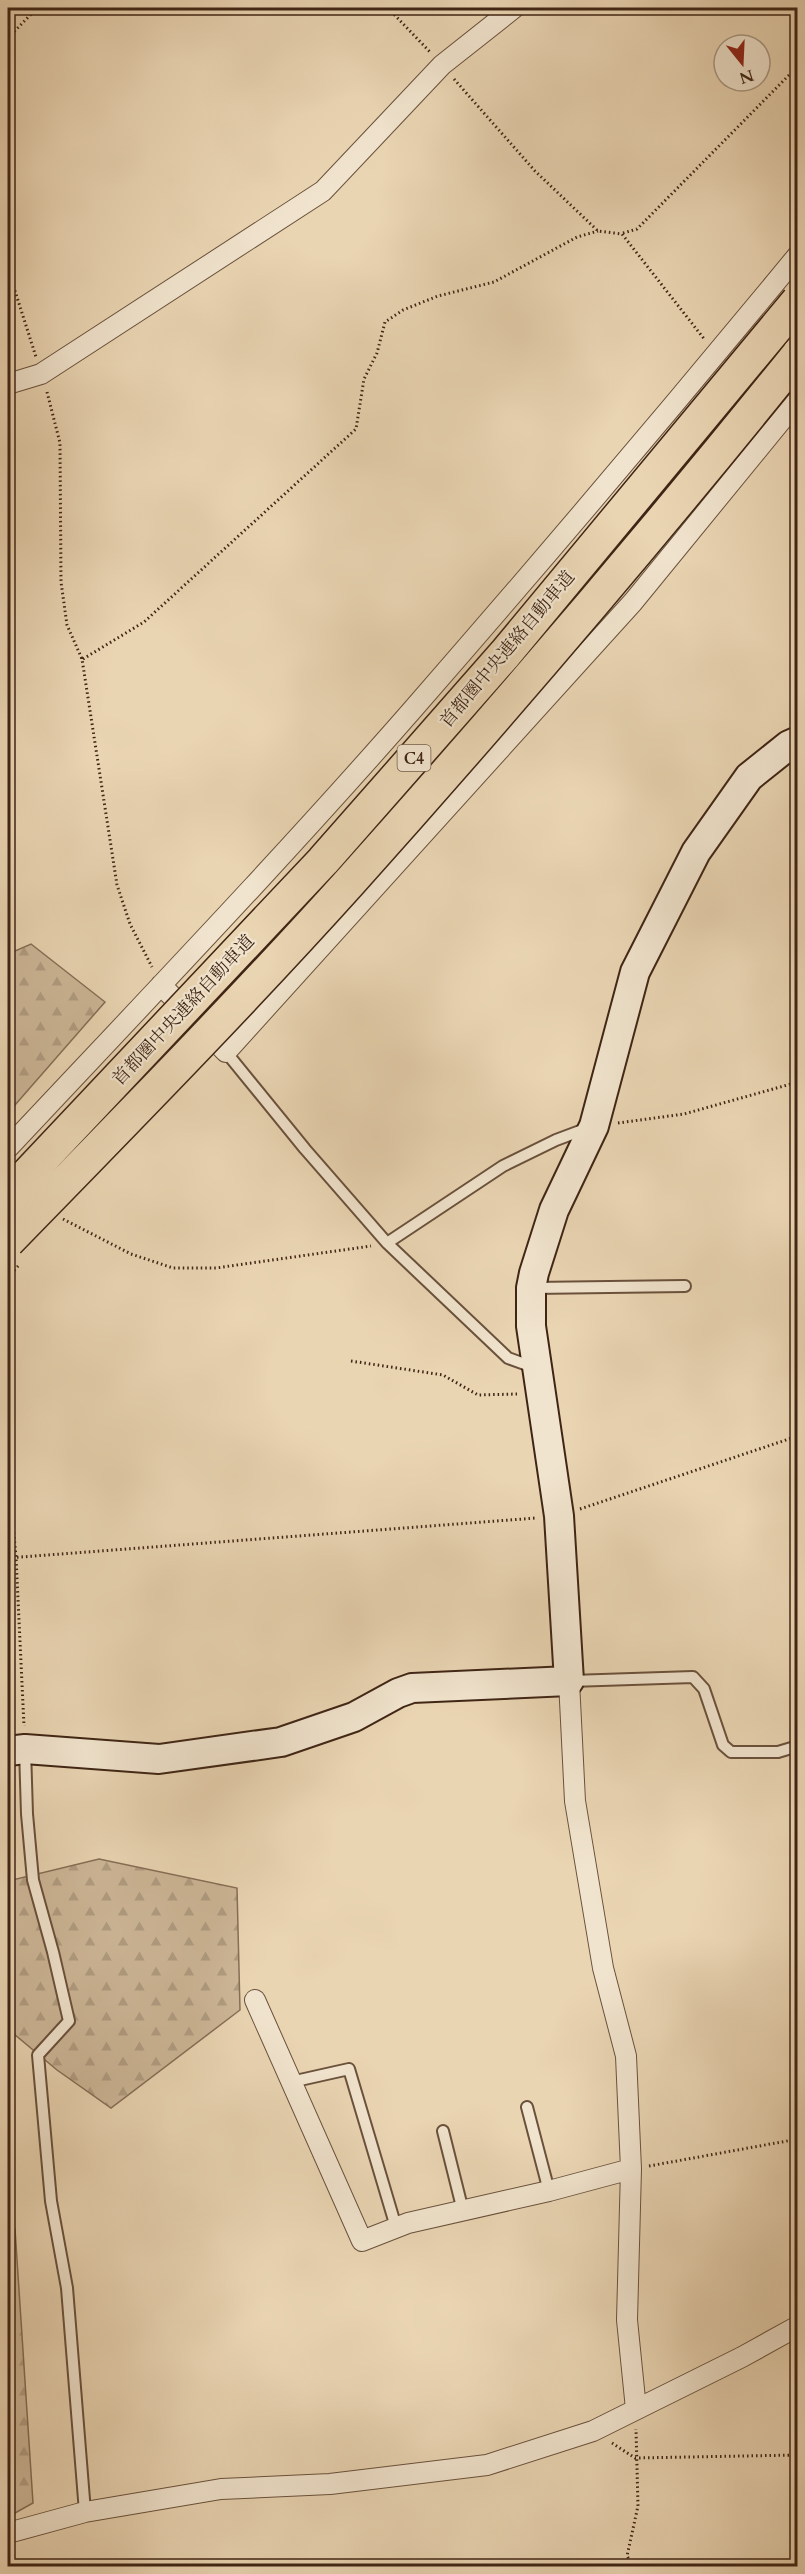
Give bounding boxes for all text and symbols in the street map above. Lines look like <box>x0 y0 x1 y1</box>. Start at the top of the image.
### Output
north arrow <box>712 33 772 93</box>
text: N <box>736 64 756 89</box>
street label: 首都圏中央連絡自動車道 <box>434 565 581 733</box>
road number: C4 <box>398 745 430 771</box>
street label: 首都圏中央連絡自動車道 <box>107 929 260 1091</box>

